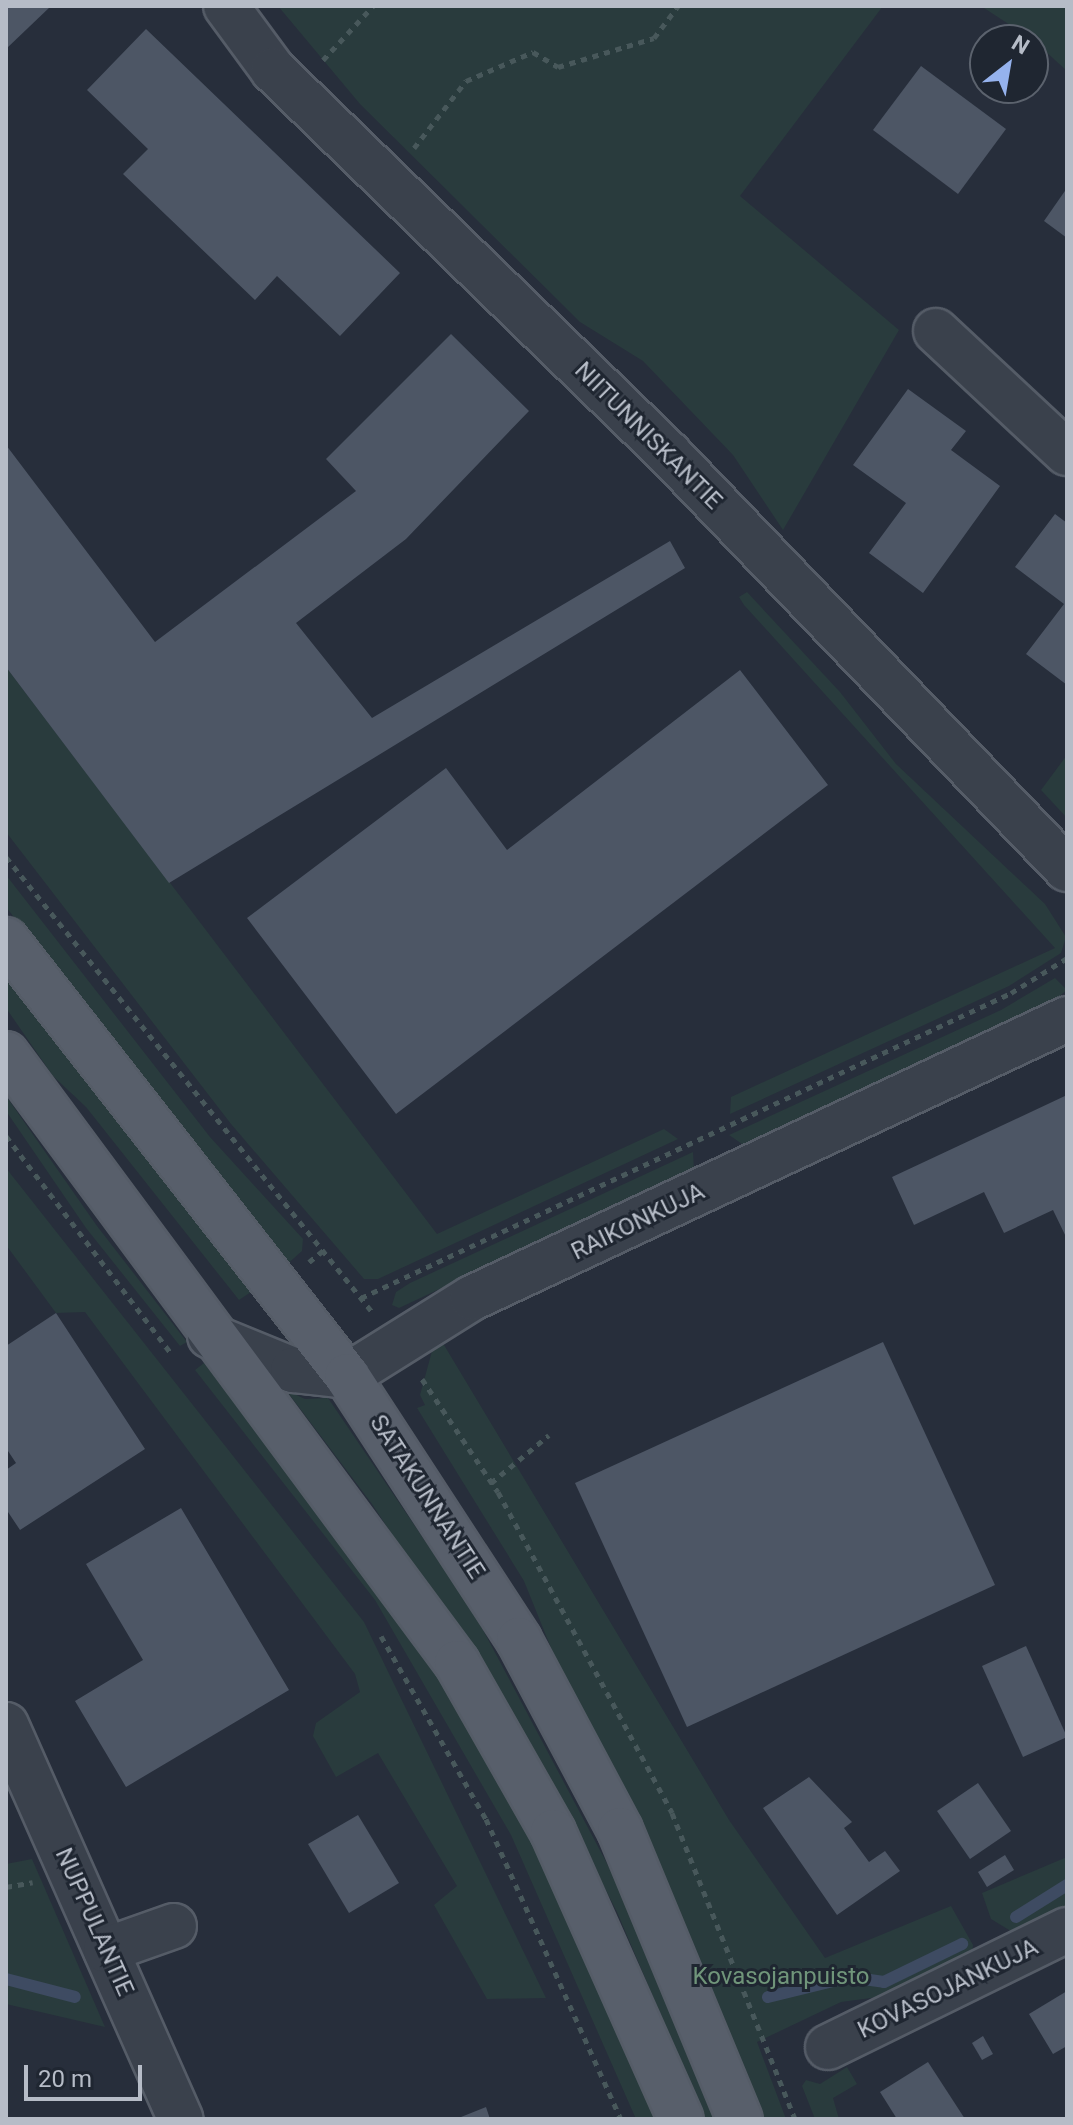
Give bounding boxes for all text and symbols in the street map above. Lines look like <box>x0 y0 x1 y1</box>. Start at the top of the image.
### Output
north arrow <box>969 24 1049 104</box>
text: N <box>1007 30 1034 59</box>
street label: NIITUNNISKANTIE <box>568 356 728 516</box>
street label: RAIKONKUJA <box>567 1177 709 1267</box>
street label: SATAKUNNANTIE <box>363 1410 491 1584</box>
street label: NUPPULANTIE <box>49 1844 139 2000</box>
street label: KOVASOJANKUJA <box>853 1933 1043 2045</box>
park label: Kovasojanpuisto <box>692 1963 870 1991</box>
scale bar <box>28 2049 146 2099</box>
text: 20 m <box>38 2065 92 2093</box>

